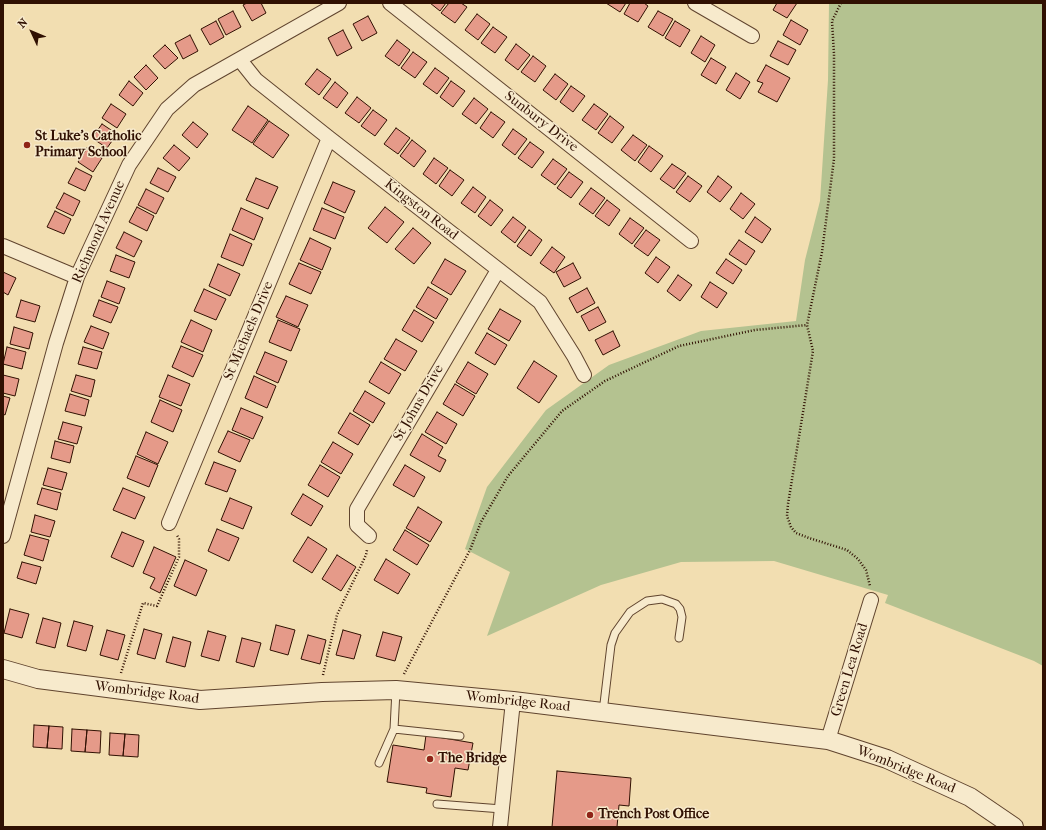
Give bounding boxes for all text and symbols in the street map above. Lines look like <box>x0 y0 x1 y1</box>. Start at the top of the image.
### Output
north arrow <box>12 12 52 52</box>
text: N <box>15 16 31 31</box>
street label: Sunbury Drive <box>501 88 581 156</box>
place label: St Luke's Catholic Primary School <box>35 129 141 162</box>
marker: St Luke's Catholic Primary School <box>22 140 32 150</box>
street label: Kingston Road <box>381 176 461 244</box>
street label: Richmond Avenue <box>69 178 129 286</box>
street label: St Michaels Drive <box>221 279 277 383</box>
street label: St Johns Drive <box>390 362 448 444</box>
street label: Green Lea Road <box>828 621 872 719</box>
street label: Wombridge Road <box>94 678 200 708</box>
street label: Wombridge Road <box>465 688 571 716</box>
street label: Wombridge Road <box>854 743 958 797</box>
place label: The Bridge <box>438 751 507 767</box>
marker: The Bridge <box>425 754 435 764</box>
place label: Trench Post Office <box>598 807 709 823</box>
marker: Trench Post Office <box>585 810 595 820</box>

